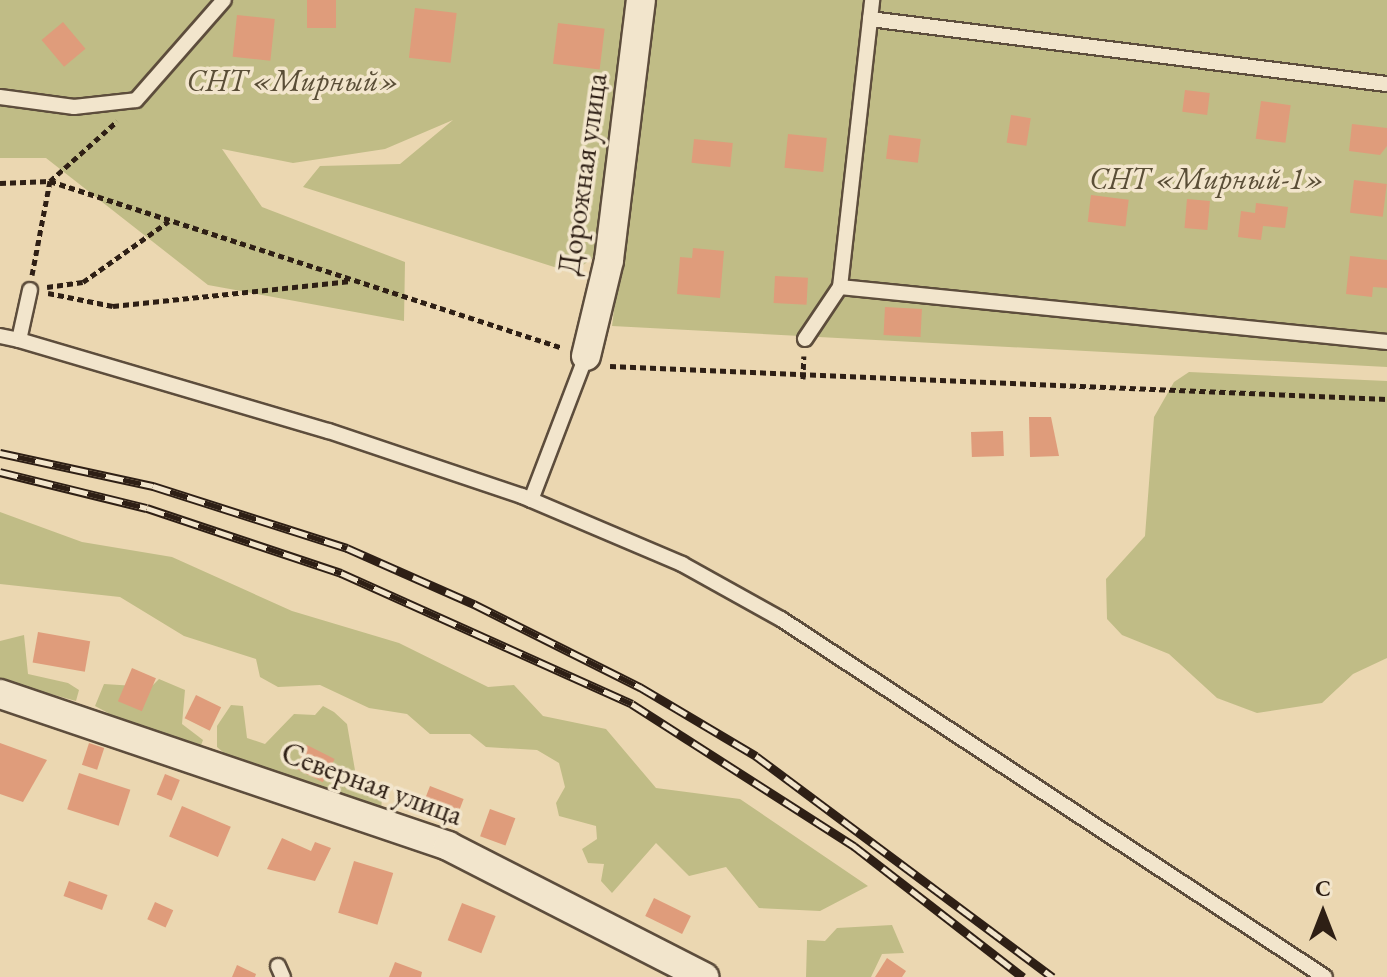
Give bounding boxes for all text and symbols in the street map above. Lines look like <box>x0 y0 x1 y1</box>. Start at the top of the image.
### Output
park label: СНТ «Мирный» <box>186 63 400 99</box>
street label: Дорожная улица <box>551 71 615 277</box>
park label: СНТ «Мирный-1» <box>1089 161 1325 197</box>
street label: Северная улица <box>277 735 467 833</box>
north arrow <box>1283 873 1363 953</box>
text: С <box>1315 874 1331 903</box>

